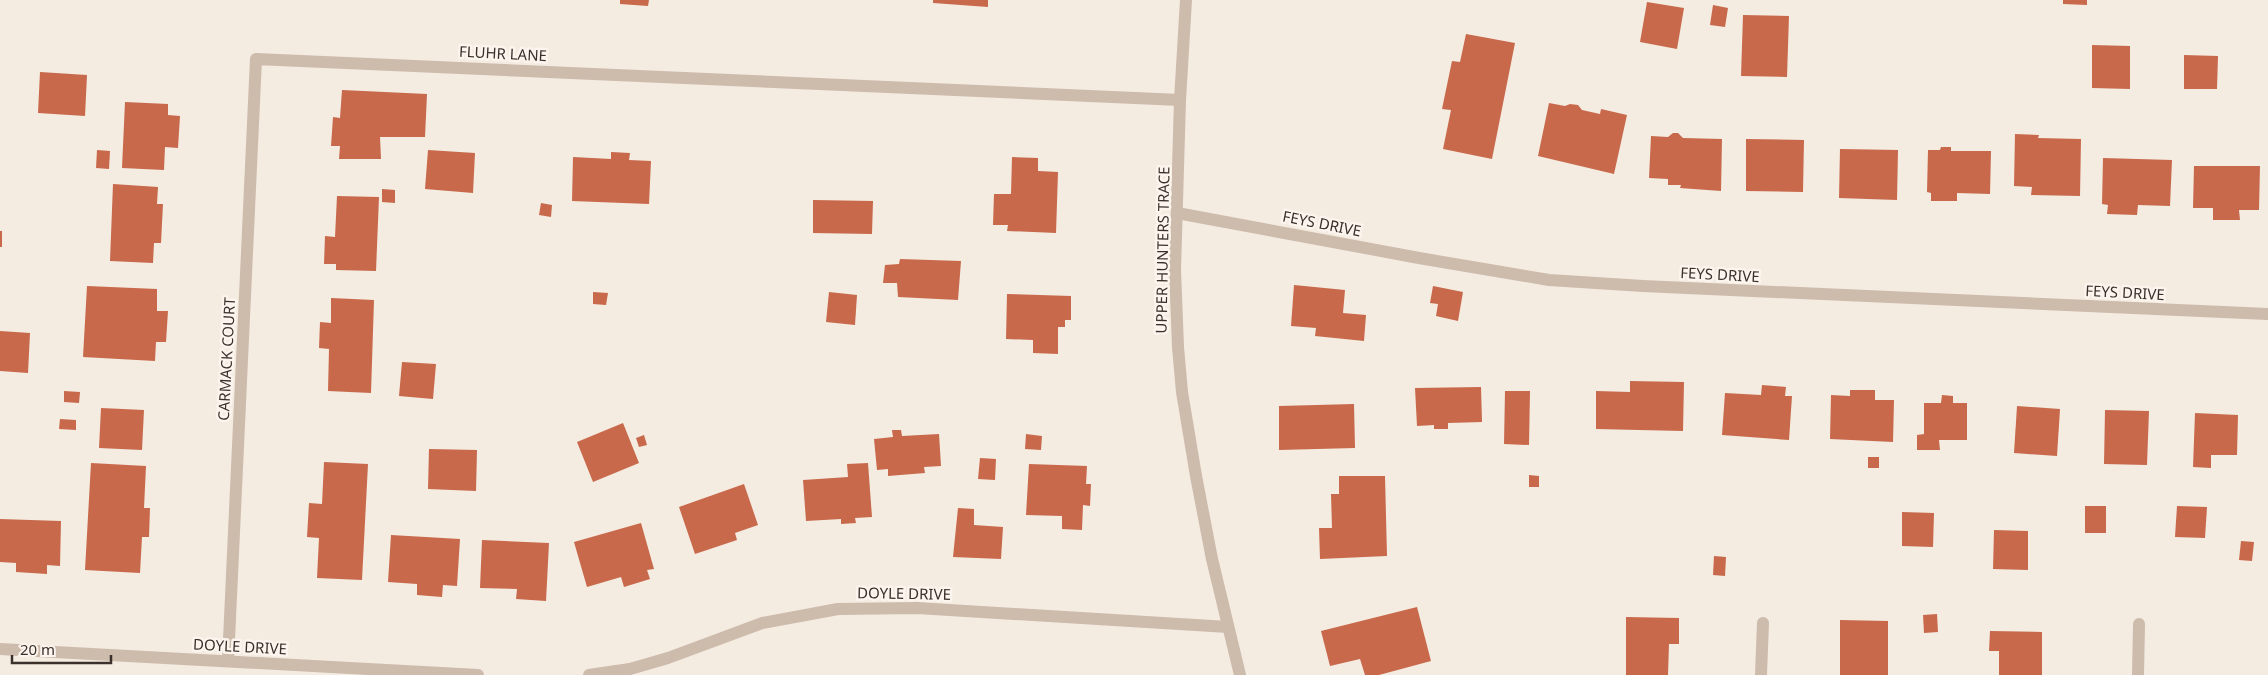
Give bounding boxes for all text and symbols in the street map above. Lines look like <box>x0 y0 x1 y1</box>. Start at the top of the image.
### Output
street label: FLUHR LANE <box>459 41 547 65</box>
street label: UPPER HUNTERS TRACE <box>1151 166 1173 334</box>
street label: FEYS DRIVE <box>1281 206 1363 240</box>
street label: FEYS DRIVE <box>1680 262 1760 286</box>
street label: FEYS DRIVE <box>2085 280 2165 304</box>
street label: CARMACK COURT <box>213 296 239 421</box>
street label: DOYLE DRIVE <box>857 582 951 604</box>
scale bar <box>12 632 111 664</box>
street label: DOYLE DRIVE <box>193 634 287 658</box>
text: 20 m <box>20 639 55 659</box>

